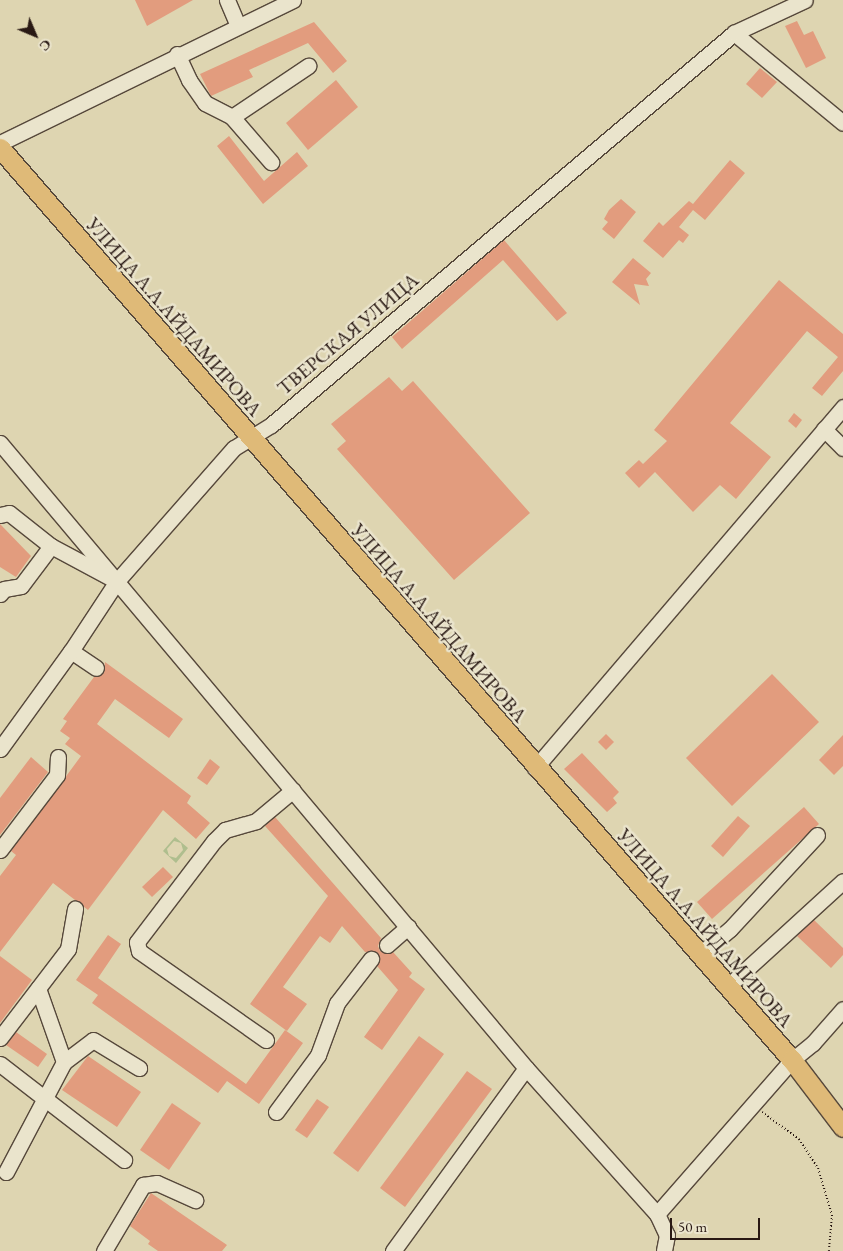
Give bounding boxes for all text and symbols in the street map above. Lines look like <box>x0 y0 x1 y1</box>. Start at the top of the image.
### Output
north arrow <box>10 10 60 60</box>
text: С <box>36 36 55 55</box>
street label: УЛИЦА А.А.АЙДАМИРОВА <box>81 213 267 421</box>
street label: ТВЕРСКАЯ УЛИЦА <box>272 268 424 400</box>
street label: УЛИЦА А.А.АЙДАМИРОВА <box>346 519 532 727</box>
street label: УЛИЦА А.А.АЙДАМИРОВА <box>612 824 798 1032</box>
scale bar <box>673 1208 763 1240</box>
text: 50 m <box>678 1217 707 1236</box>

